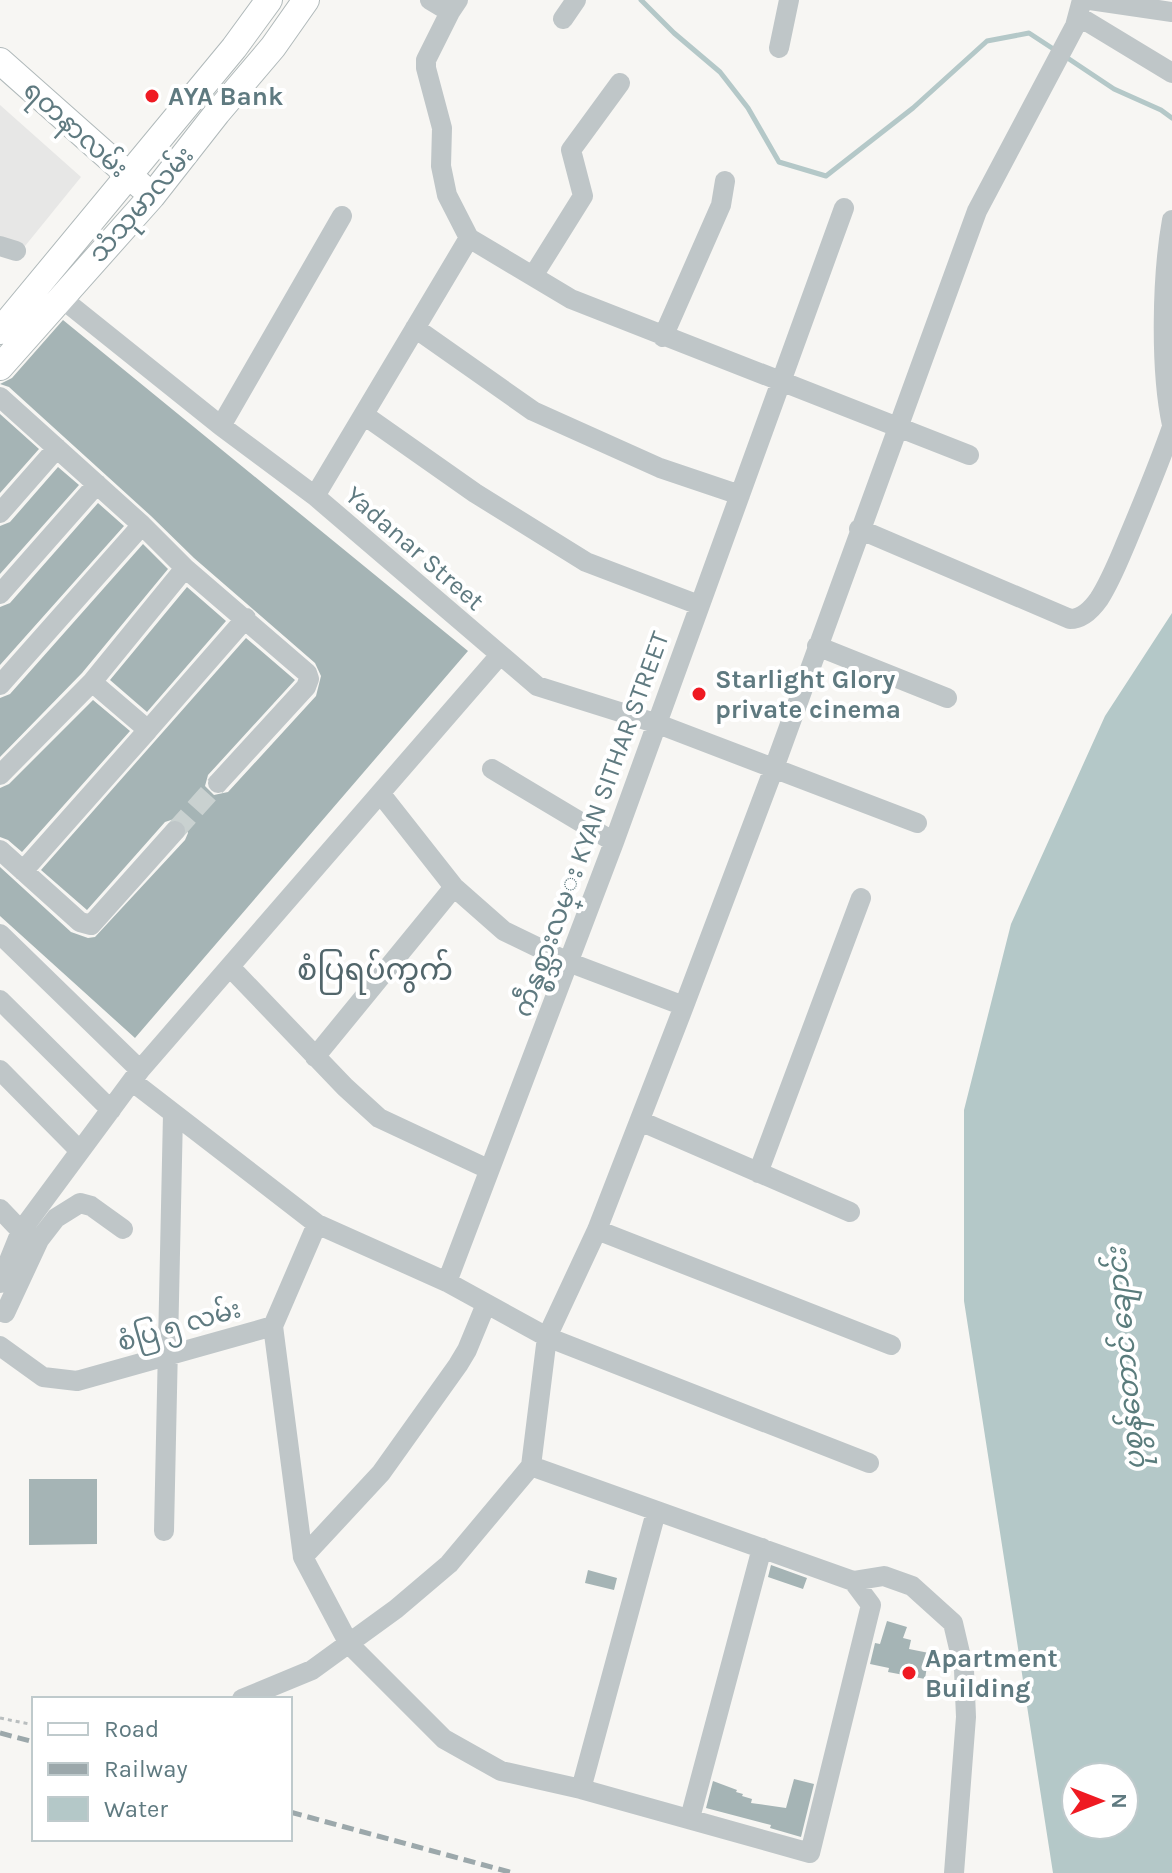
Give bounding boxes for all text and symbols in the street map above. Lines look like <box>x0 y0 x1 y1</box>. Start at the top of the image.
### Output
street label: ရတနာလမ်း <box>14 73 136 188</box>
place label: AYA Bank <box>168 81 283 112</box>
marker: AYA Bank <box>143 87 161 105</box>
street label: သံသုမာလမ်း <box>81 139 204 272</box>
street label: Yadanar Street <box>339 480 491 617</box>
street label: ကဵန္စစ္သားလမ္း KYAN SITHAR STREET <box>505 627 681 1023</box>
place label: Starlight Glory private cinema <box>715 664 901 725</box>
marker: Starlight Glory private cinema <box>690 685 708 703</box>
district label: စံပြရပ်ကွက် <box>297 948 453 995</box>
water label: ပုစွန်တောင် ချောင်း <box>1096 1243 1159 1472</box>
street label: စံပြ ၅ လမ်း <box>113 1291 246 1363</box>
place label: Apartment Building <box>925 1643 1058 1704</box>
marker: Apartment Building <box>900 1664 918 1682</box>
legend <box>32 1697 292 1841</box>
text: Road <box>104 1715 159 1743</box>
text: Railway <box>104 1755 188 1783</box>
north arrow <box>1060 1761 1140 1841</box>
text: N <box>1106 1793 1132 1809</box>
text: Water <box>104 1795 168 1823</box>

